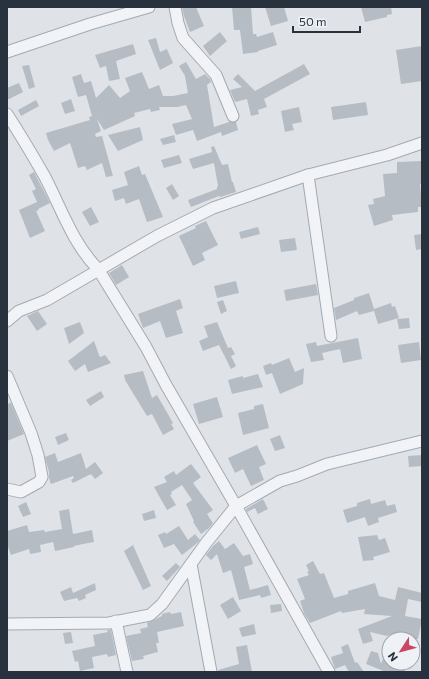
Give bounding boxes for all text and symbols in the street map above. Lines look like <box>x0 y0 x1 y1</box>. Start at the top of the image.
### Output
scale bar <box>293 8 360 34</box>
text: 50 m <box>299 14 327 28</box>
north arrow <box>381 631 421 671</box>
text: N <box>385 650 400 664</box>

